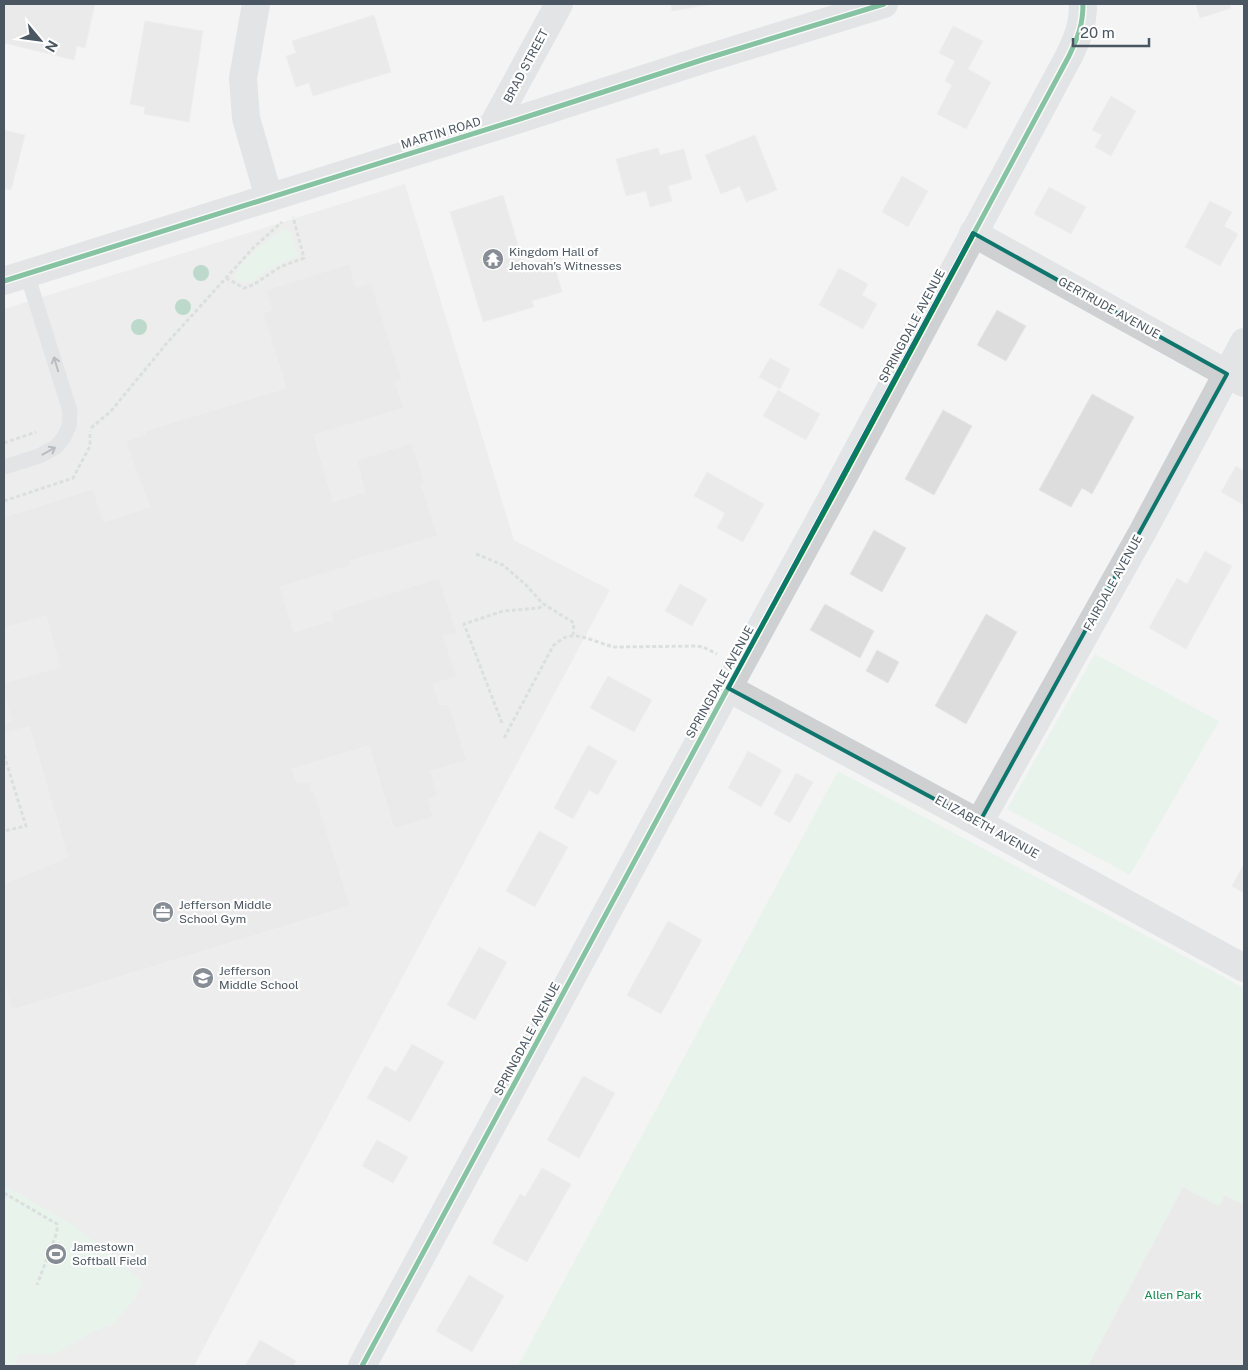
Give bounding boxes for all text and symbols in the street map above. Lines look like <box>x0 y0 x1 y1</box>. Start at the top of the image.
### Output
north arrow <box>15 15 65 65</box>
scale bar <box>1073 15 1149 47</box>
text: 20 m <box>1080 24 1115 41</box>
street label: BRAD STREET <box>501 27 551 105</box>
text: N <box>42 38 61 55</box>
street label: MARTIN ROAD <box>399 114 483 152</box>
place label: Kingdom Hall of Jehovah’s Witnesses <box>509 245 622 273</box>
temple icon: Kingdom Hall of Jehovah’s Witnesses <box>481 247 505 271</box>
street label: SPRINGDALE AVENUE <box>876 267 948 385</box>
street label: GERTRUDE AVENUE <box>1056 274 1162 342</box>
one-way arrow <box>50 357 60 373</box>
one-way arrow <box>41 445 55 455</box>
street label: FAIRDALE AVENUE <box>1081 532 1145 634</box>
street label: SPRINGDALE AVENUE <box>683 623 757 741</box>
street label: ELIZABETH AVENUE <box>933 793 1041 861</box>
place label: Jefferson Middle School Gym <box>179 898 272 926</box>
office icon: Jefferson Middle School Gym <box>151 900 175 924</box>
place label: Jefferson Middle School <box>219 964 299 992</box>
school or university icon: Jefferson Middle School <box>191 966 215 990</box>
street label: SPRINGDALE AVENUE <box>491 980 563 1098</box>
place label: Jamestown Softball Field <box>72 1240 147 1268</box>
sports icon: Jamestown Softball Field <box>44 1242 68 1266</box>
park label: Allen Park <box>1144 1288 1202 1302</box>

